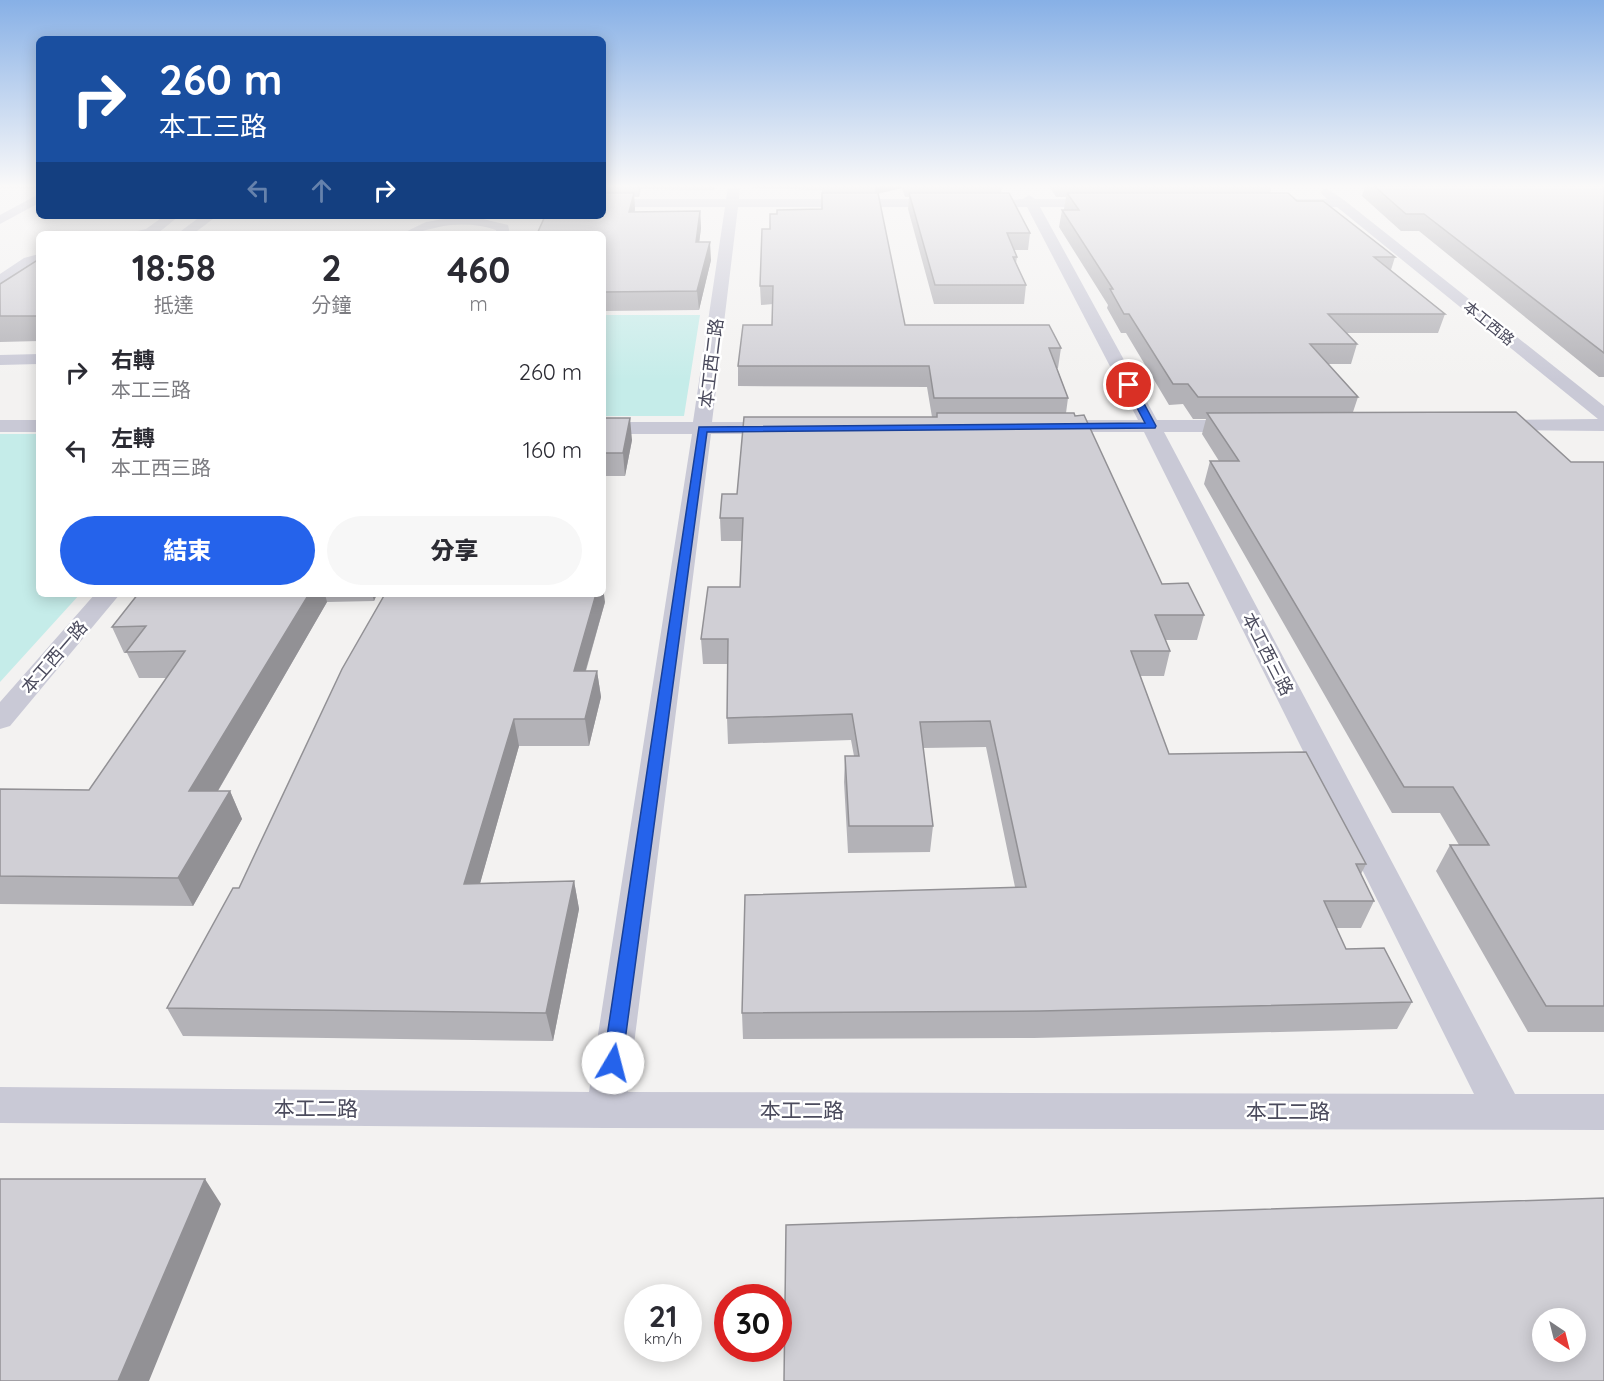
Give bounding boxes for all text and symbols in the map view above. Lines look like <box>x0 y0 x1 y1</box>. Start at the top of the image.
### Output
text: 260 m <box>159 53 282 106</box>
icon: right <box>60 60 138 138</box>
text: 本工三路 <box>159 109 267 143</box>
icon: left <box>242 174 275 207</box>
icon: ahead <box>305 174 338 207</box>
icon: right <box>368 174 401 207</box>
text: 18:58 <box>132 245 216 290</box>
text: 2 <box>321 245 342 290</box>
text: 460 <box>447 247 510 292</box>
text: m <box>470 291 488 316</box>
text: 抵達 <box>154 292 194 317</box>
text: 分鐘 <box>311 292 351 317</box>
street label: 本工西路 <box>1460 297 1518 349</box>
street label: 本工西二路 <box>694 317 728 409</box>
text: 右轉 <box>111 346 155 374</box>
icon: right <box>60 356 93 389</box>
text: 260 m <box>519 358 582 386</box>
pin <box>1103 359 1154 410</box>
icon: arrive <box>1112 368 1145 401</box>
text: 本工三路 <box>111 377 191 402</box>
text: 左轉 <box>111 424 155 452</box>
icon: left <box>60 434 93 467</box>
text: 160 m <box>523 436 582 464</box>
text: 本工西三路 <box>111 455 211 480</box>
button: 結束 <box>60 516 315 585</box>
button: 分享 <box>327 516 582 585</box>
street label: 本工西三路 <box>1237 609 1299 699</box>
street label: 本工西一路 <box>16 615 92 699</box>
position arrow <box>581 1031 645 1095</box>
street label: 本工二路 <box>274 1095 358 1121</box>
street label: 本工二路 <box>760 1097 844 1123</box>
street label: 本工二路 <box>1246 1098 1330 1124</box>
speed limit sign: 30 <box>714 1284 792 1362</box>
text: 21 <box>649 1297 677 1335</box>
north arrow <box>1532 1308 1586 1362</box>
map controls <box>1532 1308 1586 1362</box>
text: km/h <box>644 1329 682 1348</box>

